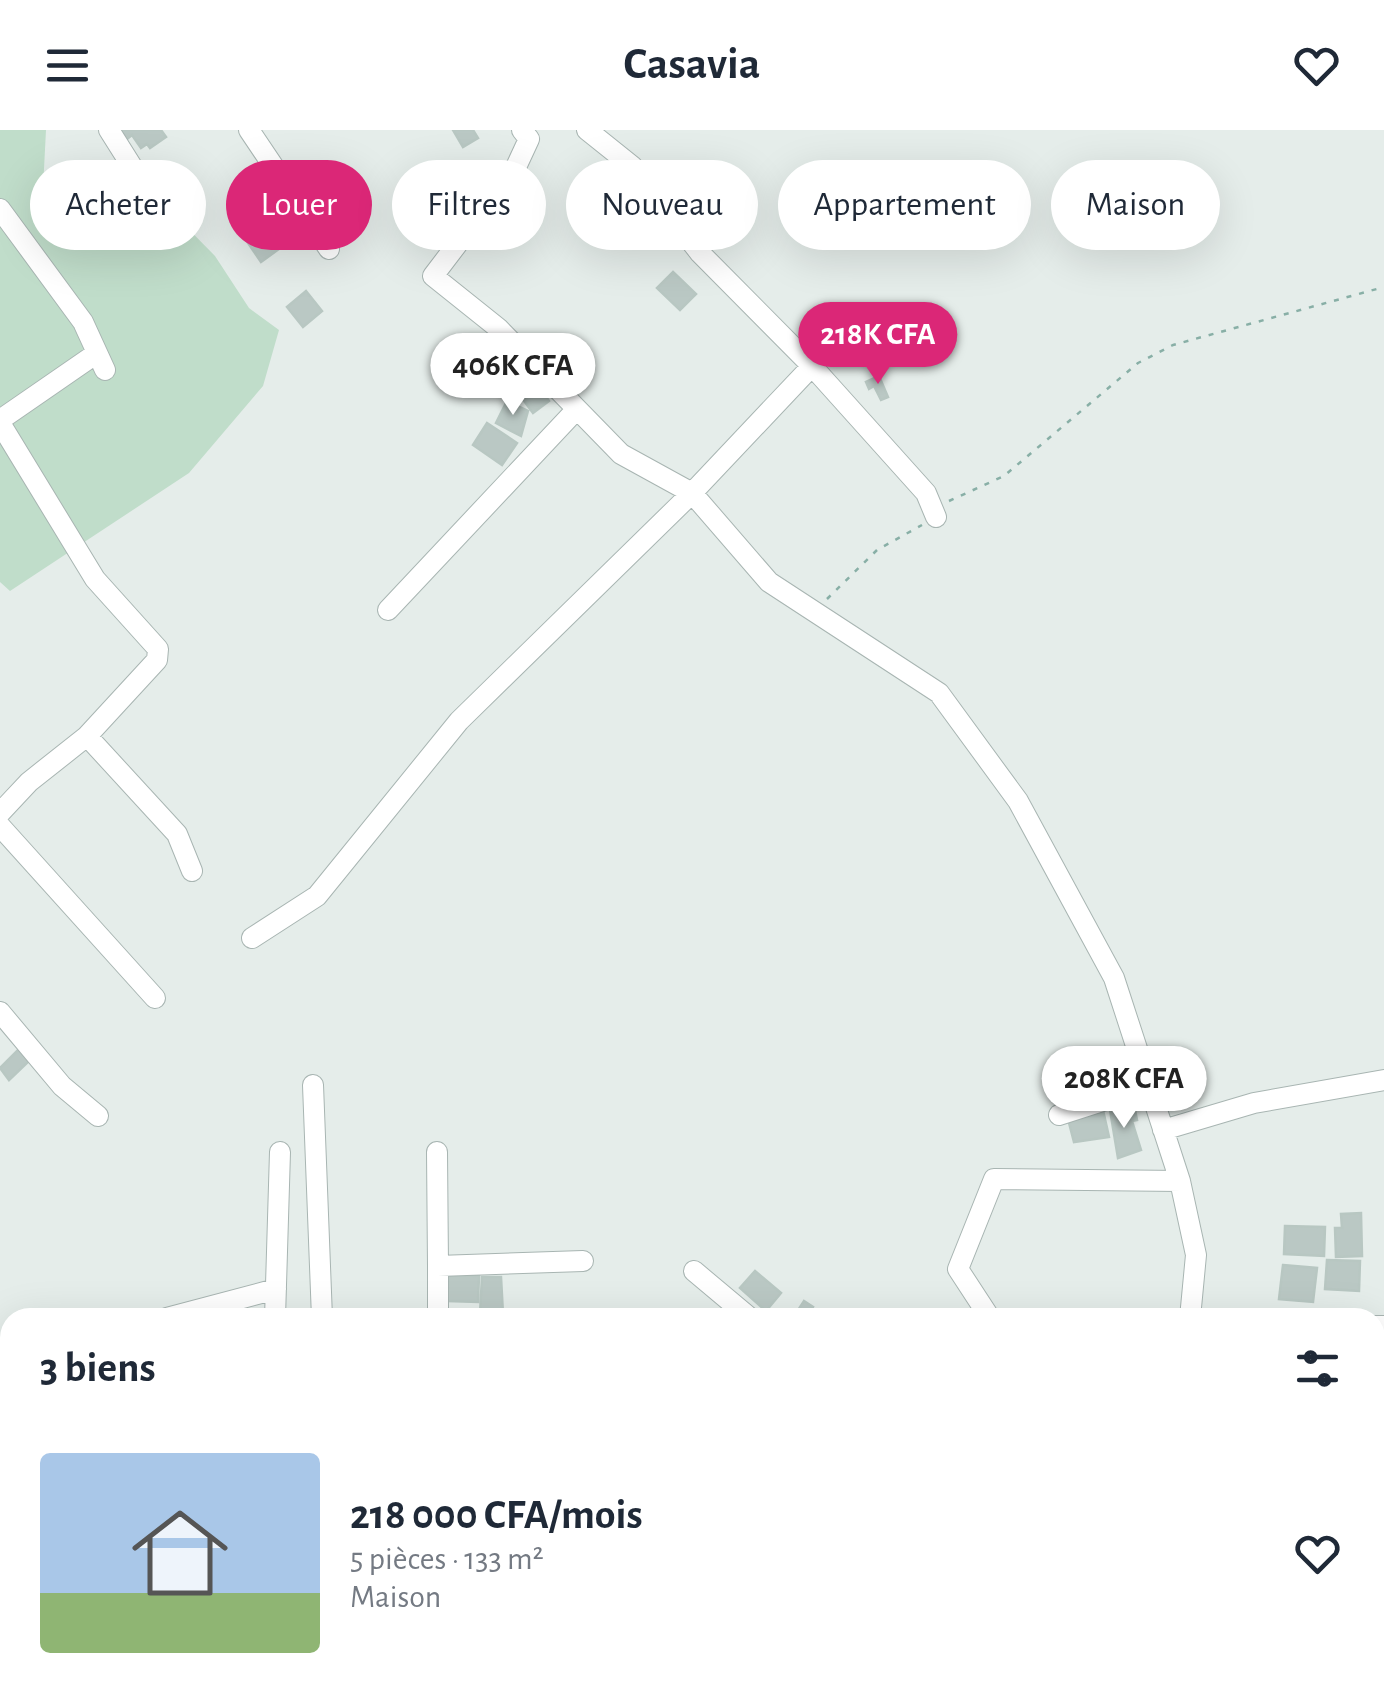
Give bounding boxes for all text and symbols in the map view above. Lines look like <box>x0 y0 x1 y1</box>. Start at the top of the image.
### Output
icon: menu <box>40 38 95 93</box>
icon: heart <box>1289 38 1344 93</box>
text: Casavia <box>624 42 760 87</box>
chip: Acheter <box>30 160 206 250</box>
chip: Louer <box>226 160 372 250</box>
chip: Filtres <box>392 160 546 250</box>
chip: Nouveau <box>566 160 758 250</box>
chip: Appartement <box>778 160 1031 250</box>
chip: Maison <box>1051 160 1220 250</box>
pin: 218K CFA <box>775 302 981 387</box>
text: 218K CFA <box>820 318 936 350</box>
pin: 406K CFA <box>410 333 616 418</box>
text: 406K CFA <box>452 349 574 381</box>
pin: 208K CFA <box>1021 1046 1227 1131</box>
text: 208K CFA <box>1064 1062 1184 1094</box>
icon: filters <box>1290 1341 1345 1396</box>
text: 3 biens <box>40 1347 156 1389</box>
icon: home <box>120 1493 240 1613</box>
text: 218 000 CFA/mois <box>350 1494 643 1536</box>
icon: heart <box>1290 1526 1345 1581</box>
text: 5 pièces · 133 m² <box>350 1543 544 1575</box>
text: Maison <box>350 1581 441 1613</box>

